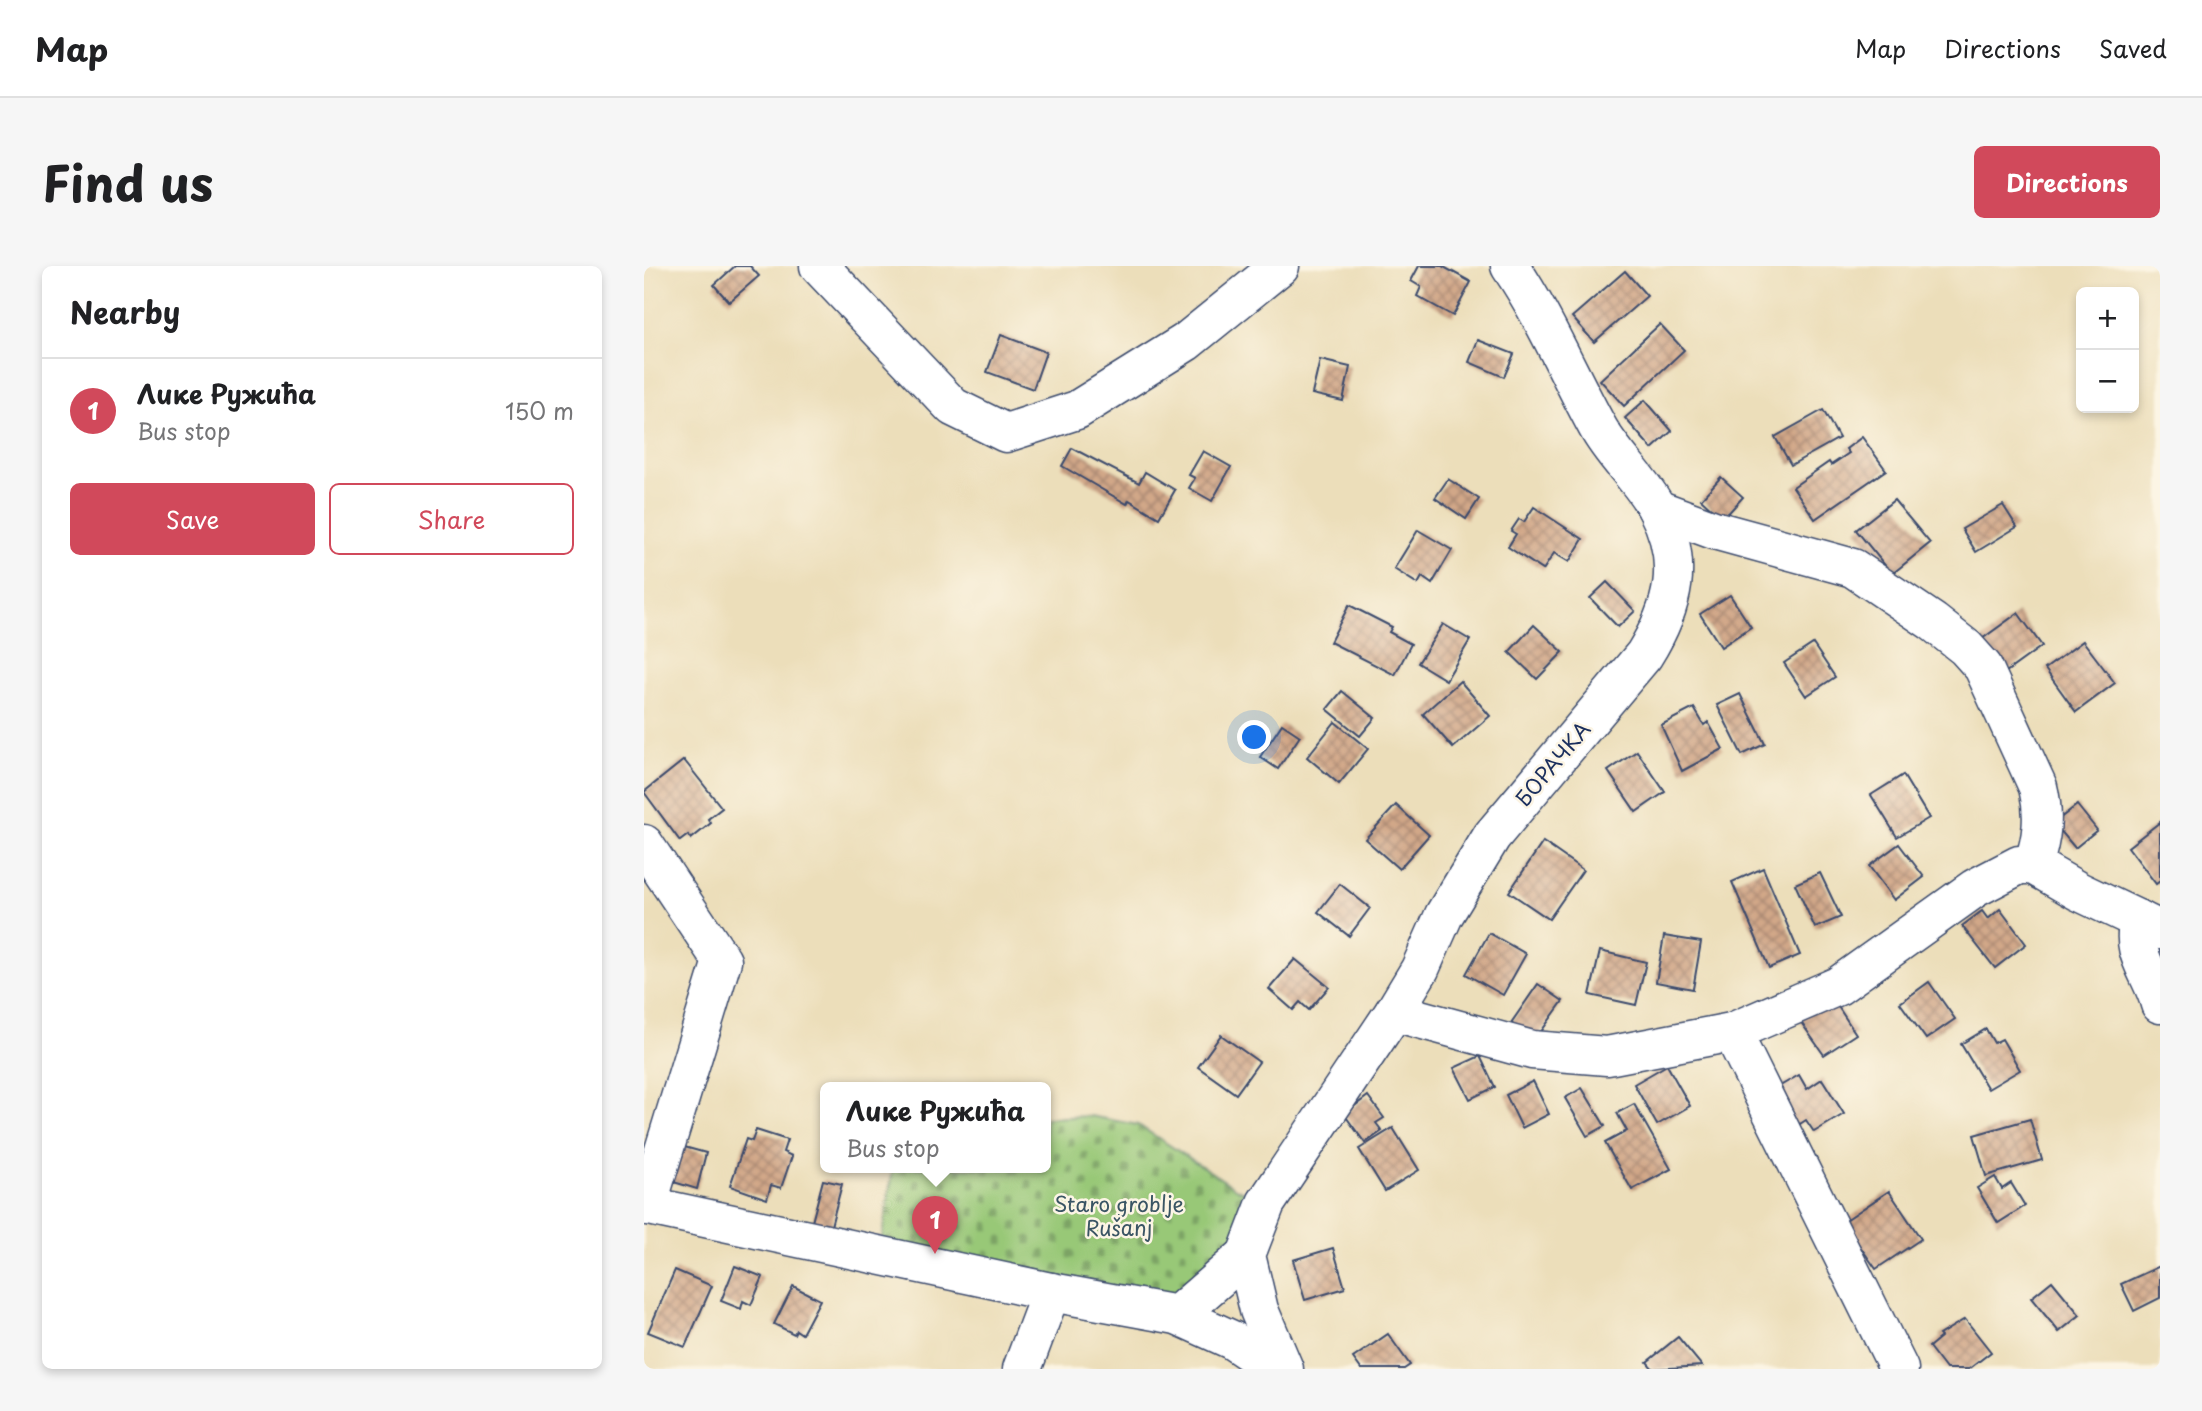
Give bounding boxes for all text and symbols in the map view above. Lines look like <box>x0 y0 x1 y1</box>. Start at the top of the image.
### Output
text: Map <box>35 23 108 73</box>
text: Map <box>1855 30 1906 66</box>
text: Directions <box>1944 30 2061 66</box>
text: Saved <box>2099 30 2167 66</box>
text: Find us <box>42 145 213 219</box>
button: Directions <box>1974 146 2160 218</box>
map controls <box>2076 287 2139 413</box>
button: + <box>2076 287 2139 350</box>
text: Nearby <box>70 289 180 334</box>
button: − <box>2076 350 2139 413</box>
text: Лике Ружића <box>137 374 316 413</box>
text: 1 <box>88 393 99 428</box>
text: 150 m <box>505 393 574 428</box>
text: Bus stop <box>137 413 231 448</box>
button: Save <box>70 483 315 555</box>
button: Share <box>329 483 574 555</box>
street label: БОРАЧКА <box>1507 713 1597 813</box>
your location <box>1237 720 1271 754</box>
popup <box>820 1082 1051 1173</box>
text: Лике Ружића <box>846 1091 1025 1130</box>
text: Bus stop <box>846 1130 940 1165</box>
park label: Staro groblje Rušanj <box>1054 1187 1184 1243</box>
pin: 1 <box>912 1196 958 1254</box>

